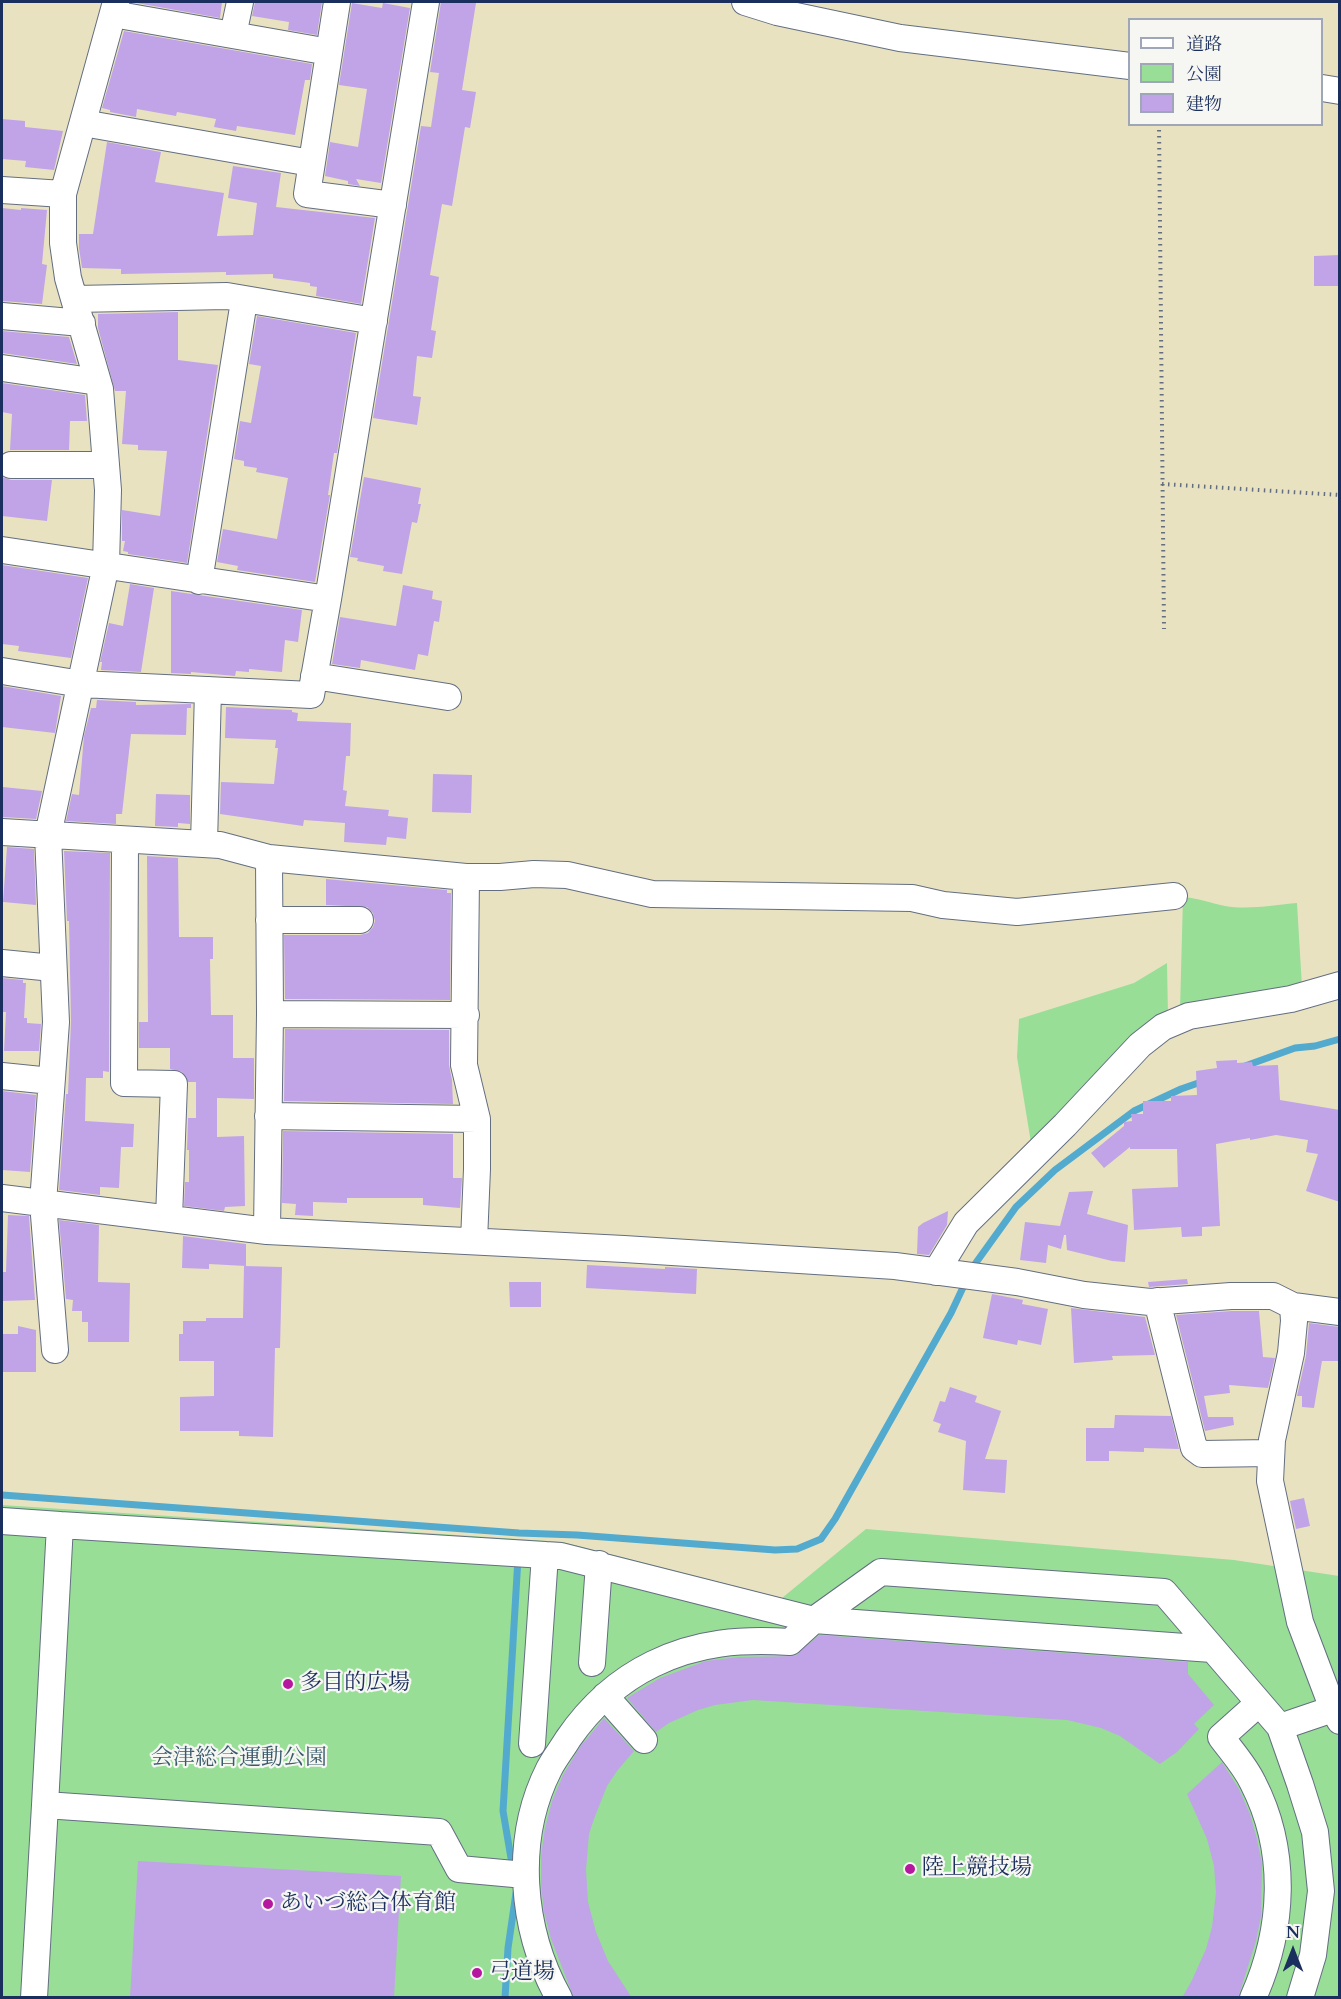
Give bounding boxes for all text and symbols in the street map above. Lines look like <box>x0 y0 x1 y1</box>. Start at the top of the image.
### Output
legend <box>1128 18 1323 126</box>
text: 道路 <box>1186 32 1222 57</box>
text: 公園 <box>1186 62 1222 87</box>
text: 建物 <box>1186 92 1222 117</box>
place label: 多目的広場 <box>300 1671 410 1697</box>
marker: 多目的広場 <box>281 1677 295 1691</box>
park label: 会津総合運動公園 <box>151 1746 327 1772</box>
place label: 陸上競技場 <box>922 1856 1032 1882</box>
marker: 陸上競技場 <box>903 1862 917 1876</box>
place label: あいづ総合体育館 <box>280 1891 456 1917</box>
marker: あいづ総合体育館 <box>261 1897 275 1911</box>
north arrow <box>1263 1921 1323 1981</box>
text: N <box>1286 1922 1300 1944</box>
place label: 弓道場 <box>489 1960 555 1986</box>
marker: 弓道場 <box>470 1966 484 1980</box>

